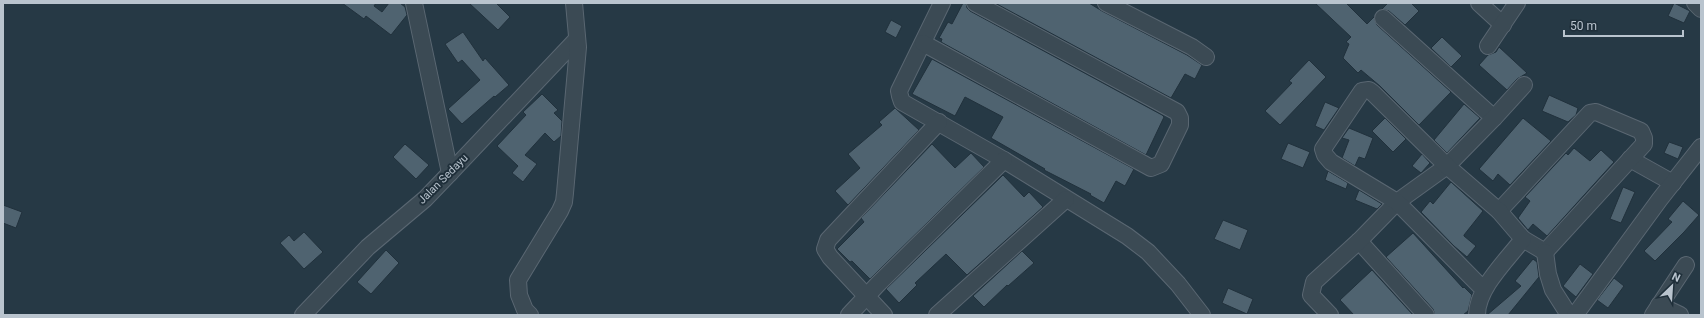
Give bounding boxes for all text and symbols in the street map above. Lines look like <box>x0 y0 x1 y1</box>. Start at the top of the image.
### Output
scale bar <box>1564 12 1683 38</box>
text: 50 m <box>1570 19 1597 33</box>
street label: Jalan Sedayu <box>415 151 471 207</box>
north arrow <box>1652 266 1692 306</box>
text: N <box>1670 270 1682 285</box>

